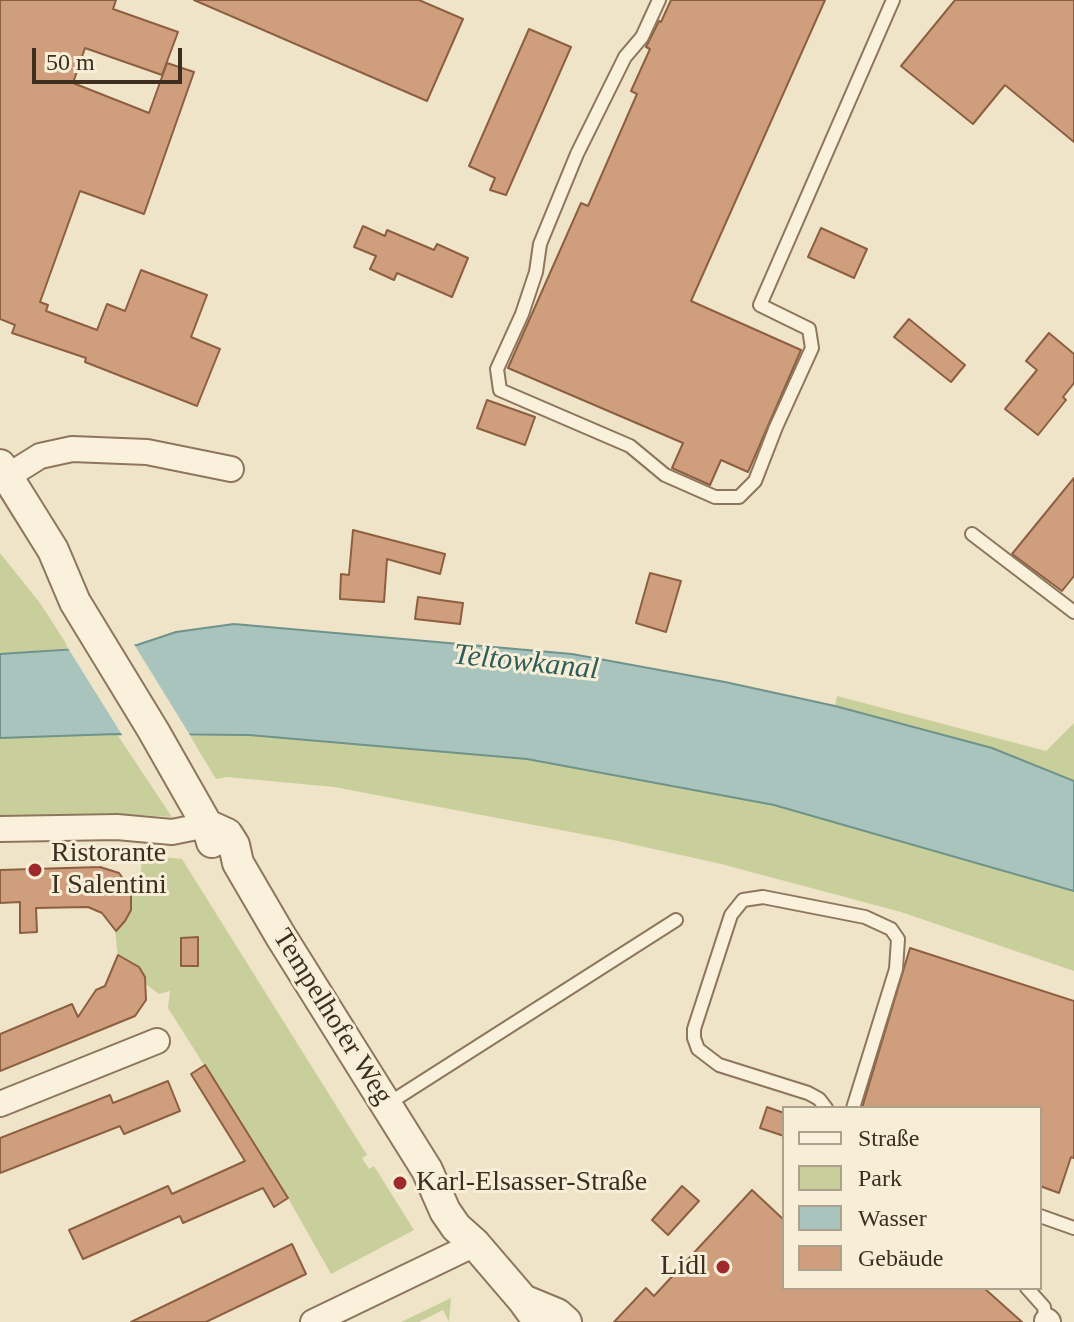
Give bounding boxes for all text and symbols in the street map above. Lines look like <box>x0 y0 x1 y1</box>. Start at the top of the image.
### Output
scale bar <box>36 32 186 82</box>
text: 50 m <box>46 49 95 75</box>
water label: Teltowkanal <box>452 637 600 689</box>
place label: Ristorante I Salentini <box>51 837 167 903</box>
marker: Ristorante I Salentini <box>26 861 44 879</box>
street label: Tempelhofer Weg <box>265 923 399 1111</box>
legend <box>782 1106 1042 1290</box>
text: Straße <box>858 1125 919 1151</box>
text: Park <box>858 1165 902 1191</box>
place label: Karl-Elsasser-Straße <box>416 1166 647 1200</box>
marker: Karl-Elsasser-Straße <box>391 1174 409 1192</box>
text: Wasser <box>858 1205 927 1231</box>
text: Gebäude <box>858 1245 943 1271</box>
place label: Lidl <box>660 1250 707 1284</box>
marker: Lidl <box>714 1258 732 1276</box>

